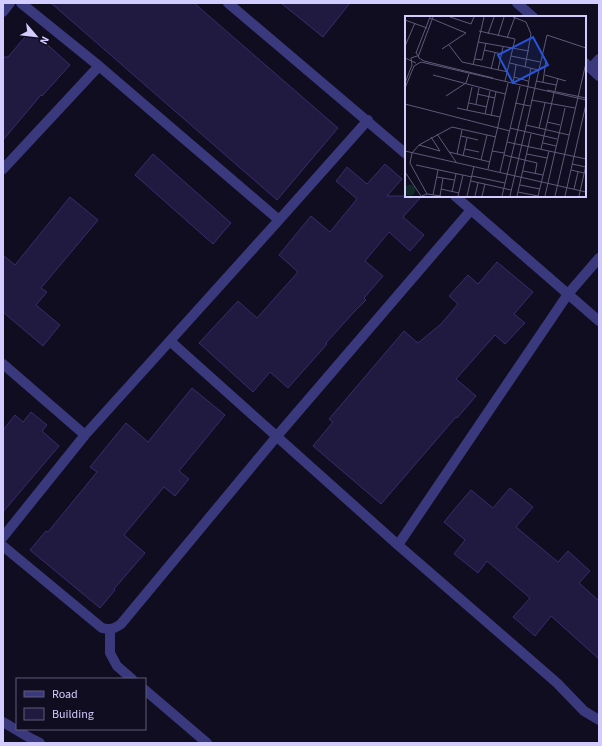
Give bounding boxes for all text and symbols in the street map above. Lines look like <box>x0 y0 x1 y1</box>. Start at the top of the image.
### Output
north arrow <box>16 16 56 56</box>
inset map <box>405 16 586 197</box>
text: N <box>36 34 53 47</box>
legend <box>16 678 146 730</box>
text: Road <box>52 686 78 703</box>
text: Building <box>52 706 94 723</box>

